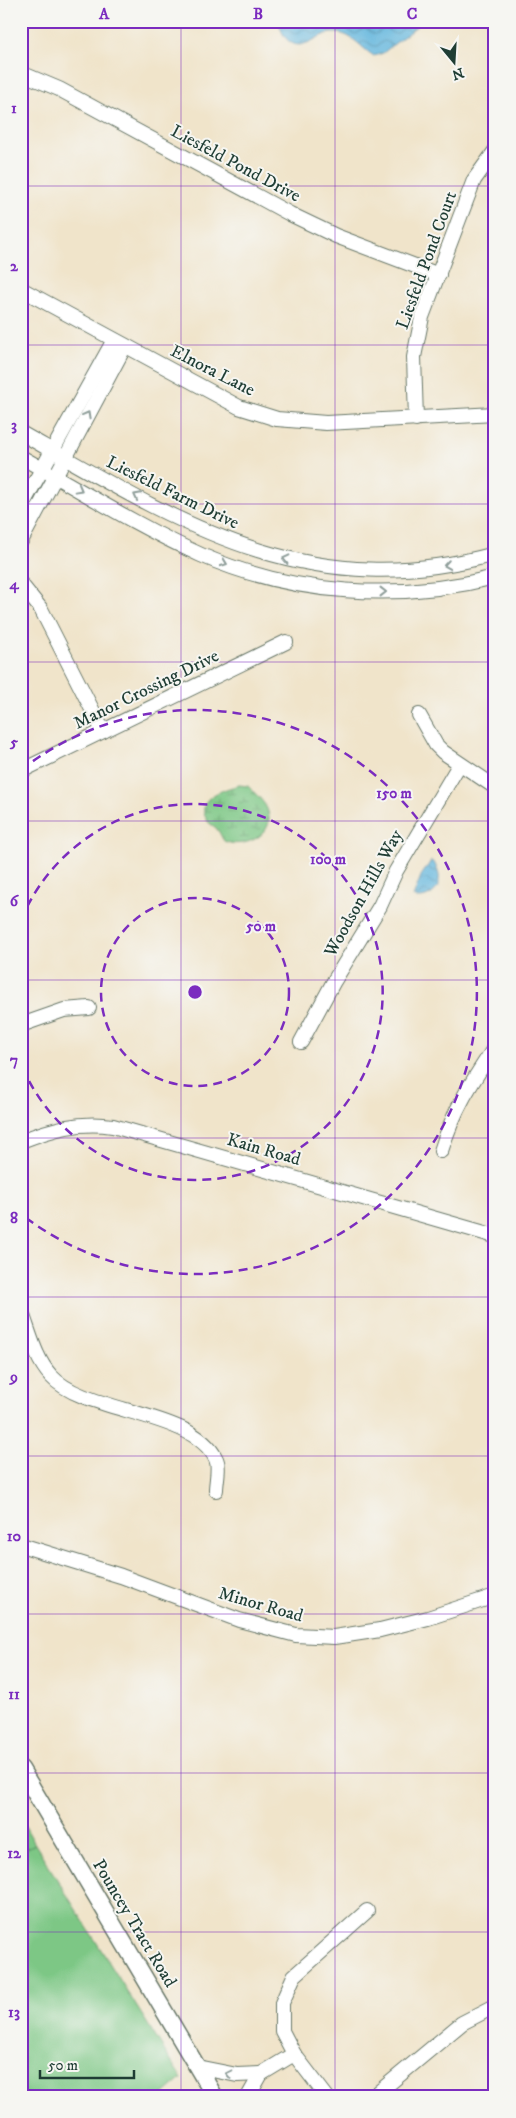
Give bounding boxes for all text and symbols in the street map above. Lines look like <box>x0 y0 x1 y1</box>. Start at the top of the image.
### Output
text: A <box>98 4 110 24</box>
text: B <box>253 4 263 24</box>
text: C <box>407 4 417 24</box>
north arrow <box>428 38 478 88</box>
text: N <box>449 63 466 84</box>
text: 1 <box>11 98 17 118</box>
street label: Liesfeld Pond Drive <box>167 120 304 207</box>
street label: Liesfeld Pond Court <box>392 188 462 332</box>
text: 2 <box>10 256 19 276</box>
street label: Elnora Lane <box>167 340 258 402</box>
one-way arrow <box>81 411 91 420</box>
text: 3 <box>11 415 17 435</box>
street label: Liesfeld Farm Drive <box>103 451 242 535</box>
one-way arrow <box>74 483 83 493</box>
one-way arrow <box>133 493 142 503</box>
one-way arrow <box>281 554 290 565</box>
one-way arrow <box>219 557 227 567</box>
one-way arrow <box>443 559 452 569</box>
text: 4 <box>8 574 19 594</box>
one-way arrow <box>379 587 387 597</box>
street label: Manor Crossing Drive <box>70 645 223 735</box>
text: 5 <box>9 732 18 752</box>
text: 150 m <box>376 784 412 803</box>
street label: Woodson Hills Way <box>319 826 408 962</box>
text: 100 m <box>310 850 347 869</box>
text: 6 <box>10 891 20 911</box>
text: 50 m <box>245 917 277 936</box>
centre of rings <box>186 983 204 1001</box>
text: 7 <box>10 1050 18 1070</box>
street label: Kain Road <box>224 1129 303 1171</box>
text: 8 <box>10 1208 18 1228</box>
text: 9 <box>9 1367 18 1387</box>
text: 10 <box>7 1526 22 1546</box>
street label: Minor Road <box>216 1582 306 1628</box>
text: 11 <box>8 1684 20 1704</box>
text: 12 <box>7 1843 22 1863</box>
street label: Pouncey Tract Road <box>87 1856 181 1991</box>
text: 13 <box>8 2002 20 2022</box>
scale bar <box>40 2048 134 2080</box>
text: 50 m <box>48 2056 78 2075</box>
one-way arrow <box>224 2069 233 2079</box>

